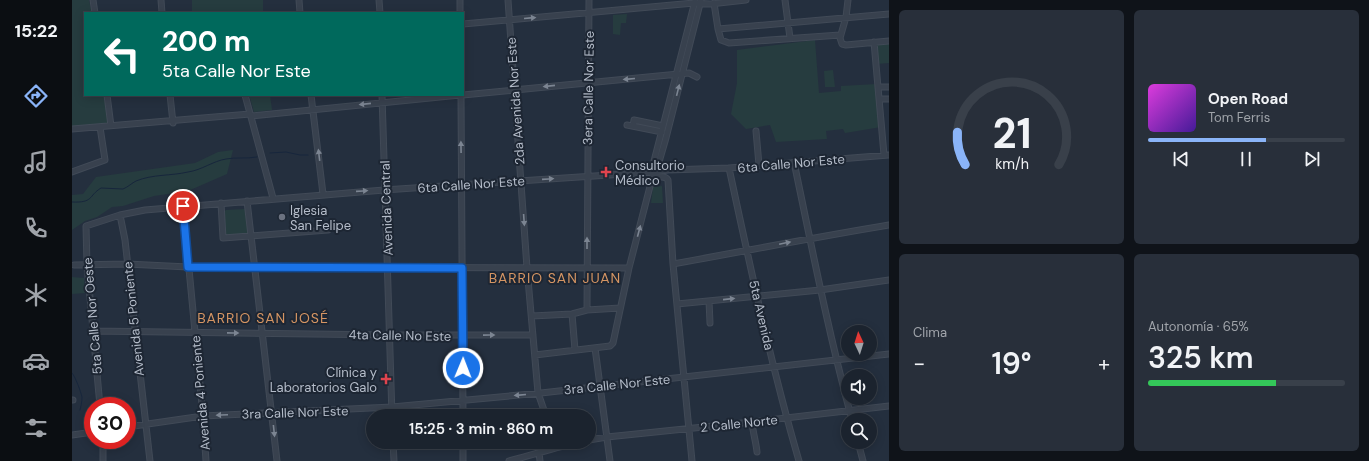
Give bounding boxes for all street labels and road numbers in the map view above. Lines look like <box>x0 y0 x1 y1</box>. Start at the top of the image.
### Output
street label: 3era Calle Nor Este <box>579 31 598 145</box>
street label: 2da Avenida Nor Este <box>503 37 528 165</box>
street label: 6ta Calle Nor Este <box>737 150 845 177</box>
street label: Avenida Central <box>376 160 397 256</box>
street label: 6ta Calle Nor Este <box>417 172 525 197</box>
street label: 5ta Calle Nor Oeste <box>79 257 106 375</box>
street label: Avenida 5 Poniente <box>119 261 148 377</box>
street label: 5ta Avenida <box>745 278 778 352</box>
street label: 4ta Calle No Este <box>349 326 451 345</box>
street label: Avenida 4 Poniente <box>187 335 214 451</box>
street label: 3ra Calle Nor Este <box>563 370 671 399</box>
street label: 3ra Calle Nor Este <box>241 402 349 423</box>
street label: 2 Calle Norte <box>699 411 779 436</box>

